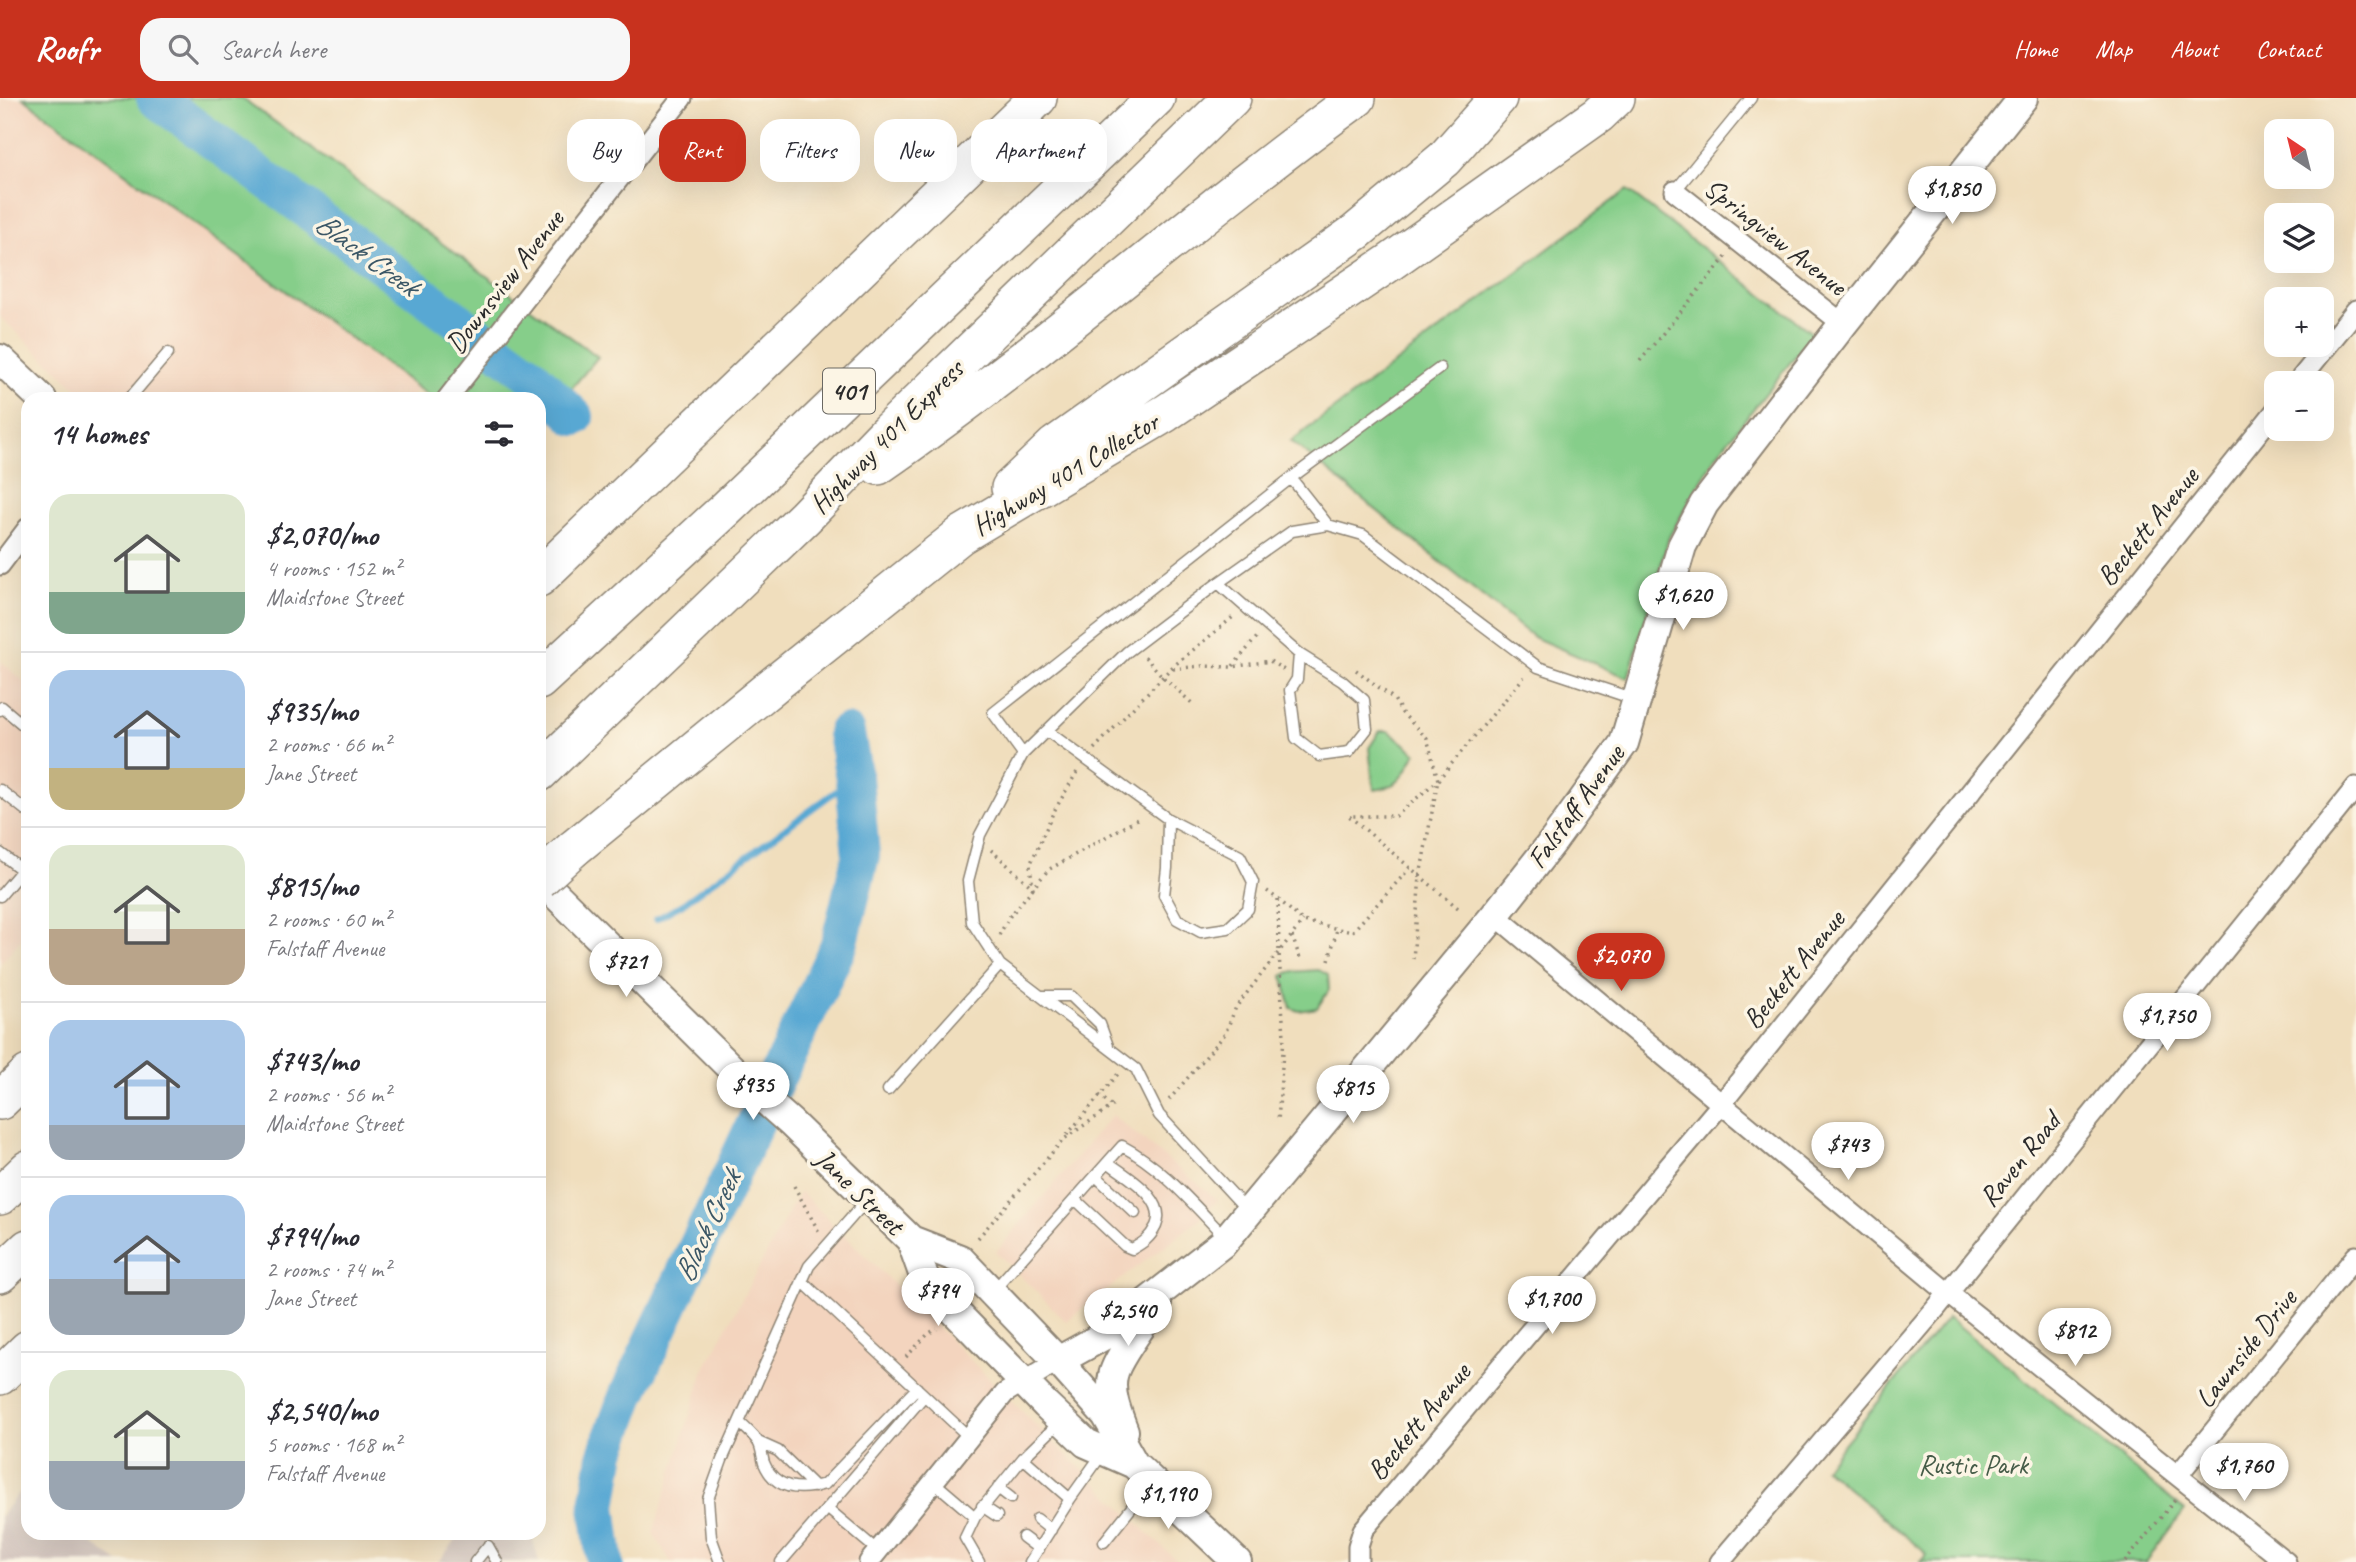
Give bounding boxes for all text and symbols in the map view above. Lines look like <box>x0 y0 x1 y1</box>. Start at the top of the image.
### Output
search box <box>140 18 630 81</box>
text: Roofr <box>35 28 98 70</box>
icon: search <box>164 30 202 68</box>
text: Search here <box>220 33 326 66</box>
text: Home <box>2014 34 2057 64</box>
text: Map <box>2095 34 2132 64</box>
text: About <box>2170 34 2218 64</box>
text: Contact <box>2256 34 2321 64</box>
chip: Buy <box>567 119 645 182</box>
chip: Rent <box>659 119 746 182</box>
chip: Filters <box>760 119 860 182</box>
chip: New <box>874 119 957 182</box>
chip: Apartment <box>971 119 1107 182</box>
north arrow <box>2264 119 2334 189</box>
map controls <box>2264 119 2334 441</box>
pin: $1,850 <box>1895 166 2009 226</box>
street label: Springview Avenue <box>1697 170 1855 304</box>
text: $1,850 <box>1924 174 1980 203</box>
street label: Downsview Avenue <box>438 201 572 360</box>
button: layers <box>2264 203 2334 273</box>
water label: Black Creek <box>308 204 430 307</box>
button: + <box>2264 287 2334 357</box>
street label: Highway 401 Express <box>802 350 973 521</box>
road number: 401 <box>823 368 875 414</box>
button: − <box>2264 371 2334 441</box>
street label: Highway 401 Collector <box>965 403 1167 543</box>
text: 14 homes <box>49 415 147 453</box>
icon: filters <box>480 415 518 453</box>
street label: Beckett Avenue <box>2089 458 2207 593</box>
text: $2,070/mo <box>266 516 378 554</box>
icon: home <box>105 522 189 606</box>
text: 4 rooms · 152 m² <box>266 554 401 583</box>
pin: $1,620 <box>1626 573 1740 632</box>
text: $1,620 <box>1655 580 1711 609</box>
text: Maidstone Street <box>266 583 403 612</box>
text: $935/mo <box>266 692 358 730</box>
icon: home <box>105 698 189 782</box>
text: 2 rooms · 66 m² <box>266 730 390 759</box>
street label: Falstaff Avenue <box>1519 736 1633 875</box>
text: Jane Street <box>266 759 356 788</box>
text: $815/mo <box>266 867 358 905</box>
icon: home <box>105 873 189 957</box>
street label: Beckett Avenue <box>1735 901 1853 1036</box>
text: 2 rooms · 60 m² <box>266 905 390 934</box>
text: Falstaff Avenue <box>266 934 384 963</box>
pin: $2,070 <box>1564 934 1678 993</box>
pin: $721 <box>585 940 667 999</box>
text: $2,070 <box>1593 941 1649 970</box>
text: $721 <box>605 947 647 976</box>
pin: $1,750 <box>2110 993 2224 1053</box>
text: $1,750 <box>2139 1001 2195 1030</box>
text: $743/mo <box>266 1042 358 1080</box>
icon: home <box>105 1048 189 1132</box>
pin: $935 <box>712 1062 794 1122</box>
pin: $815 <box>1312 1066 1394 1125</box>
text: $935 <box>733 1070 773 1099</box>
text: $815 <box>1332 1073 1374 1102</box>
text: 2 rooms · 56 m² <box>266 1080 390 1109</box>
street label: Raven Road <box>1971 1102 2071 1214</box>
text: Maidstone Street <box>266 1109 403 1138</box>
pin: $743 <box>1807 1122 1889 1182</box>
text: $743 <box>1827 1130 1869 1159</box>
street label: Jane Street <box>807 1139 913 1244</box>
water label: Black Creek <box>665 1160 751 1288</box>
text: $794/mo <box>266 1217 358 1255</box>
icon: home <box>105 1223 189 1307</box>
text: 2 rooms · 74 m² <box>266 1255 390 1284</box>
pin: $794 <box>897 1268 979 1328</box>
text: $794 <box>917 1276 959 1305</box>
pin: $1,700 <box>1495 1276 1609 1336</box>
street label: Lawnside Drive <box>2187 1280 2305 1415</box>
text: Jane Street <box>266 1284 356 1313</box>
text: $1,700 <box>1524 1284 1580 1313</box>
pin: $2,540 <box>1071 1288 1185 1348</box>
text: $2,540 <box>1100 1296 1156 1325</box>
pin: $812 <box>2034 1308 2116 1368</box>
text: $812 <box>2054 1316 2096 1345</box>
street label: Beckett Avenue <box>1359 1354 1479 1487</box>
text: $2,540/mo <box>266 1392 377 1430</box>
icon: home <box>105 1398 189 1482</box>
text: 5 rooms · 168 m² <box>266 1430 401 1459</box>
pin: $1,760 <box>2187 1444 2301 1503</box>
park label: Rustic Park <box>1918 1447 2030 1482</box>
text: $1,760 <box>2216 1451 2272 1480</box>
text: Falstaff Avenue <box>266 1459 384 1488</box>
pin: $1,190 <box>1111 1472 1225 1531</box>
text: $1,190 <box>1140 1479 1196 1508</box>

